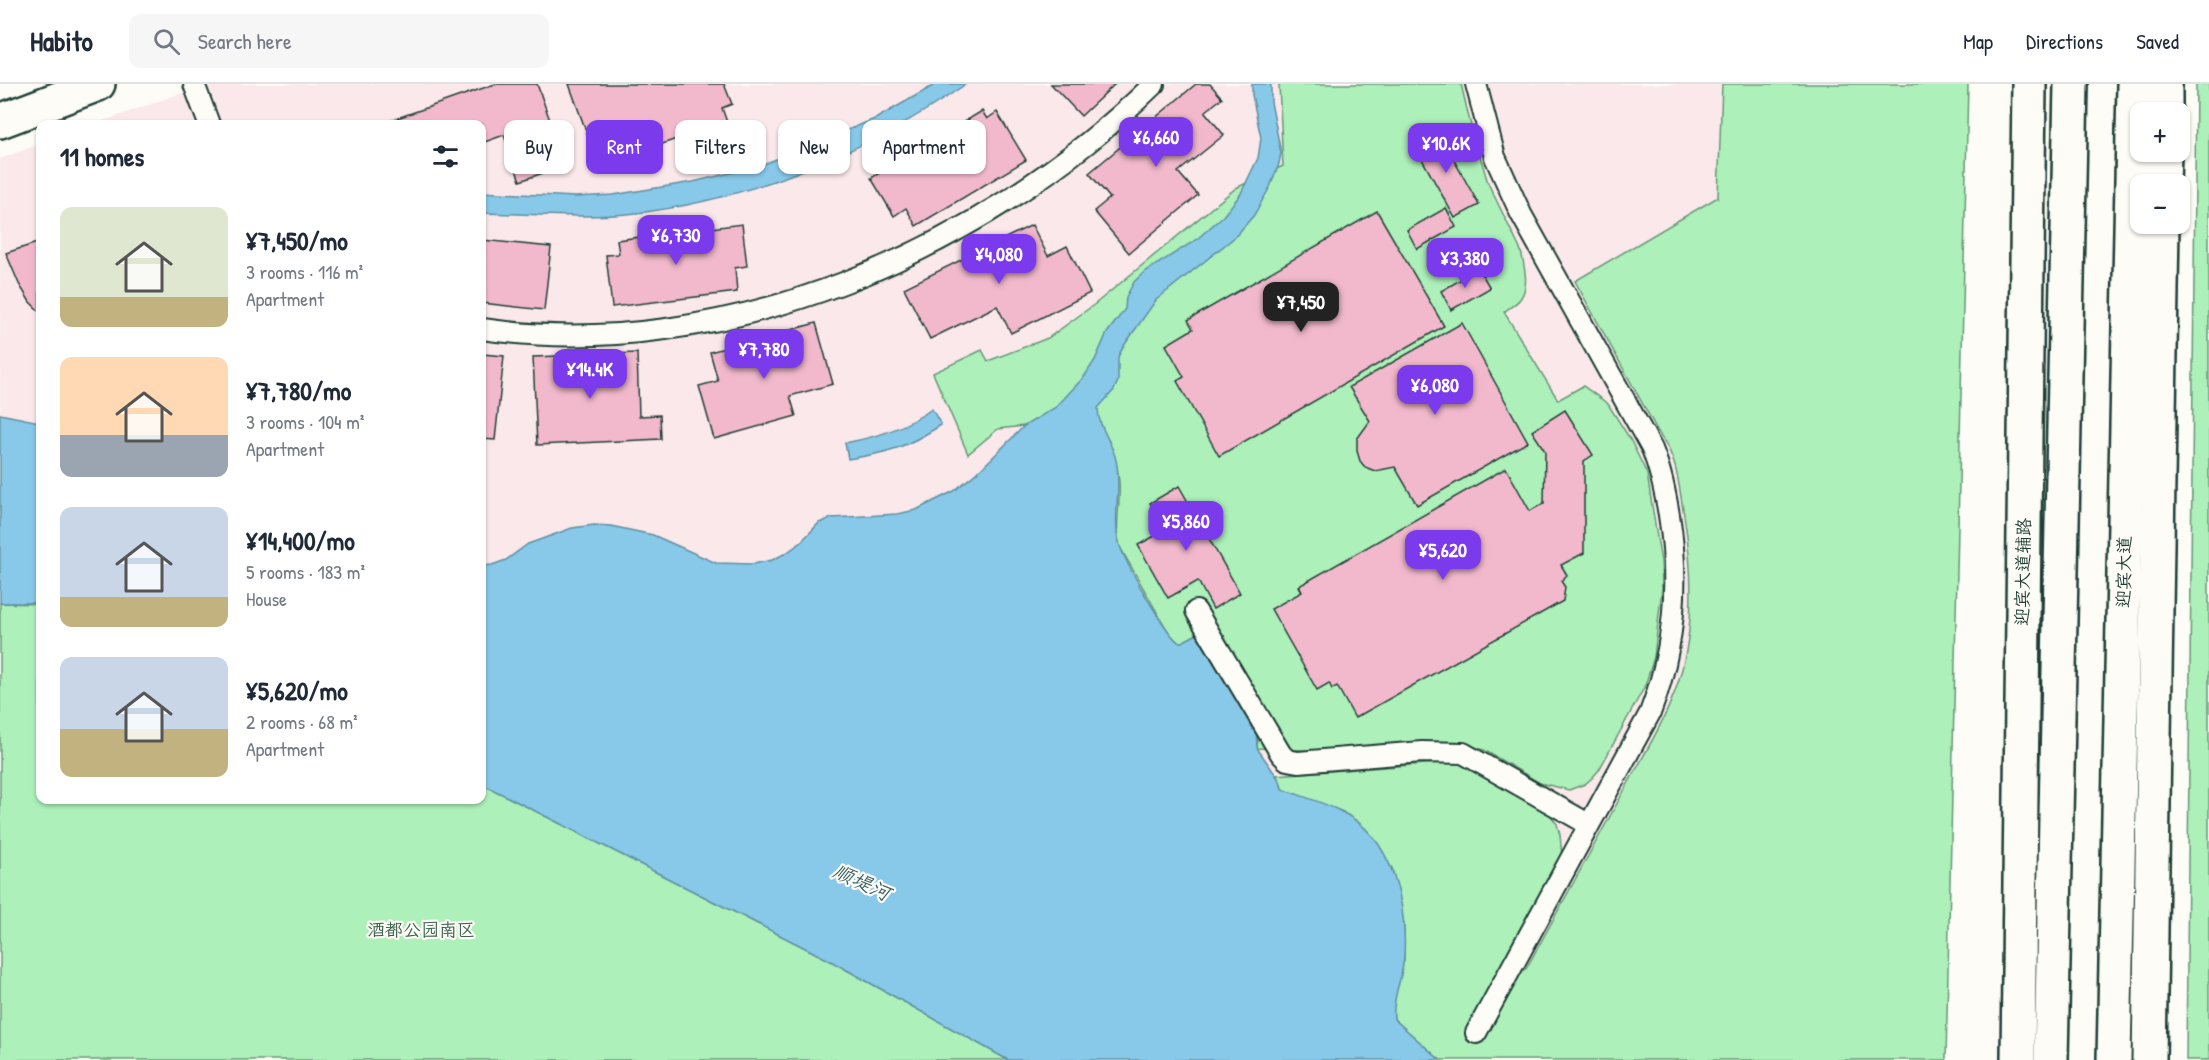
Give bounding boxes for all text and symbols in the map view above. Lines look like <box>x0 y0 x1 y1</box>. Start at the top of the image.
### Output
search box <box>129 14 549 68</box>
text: Habito <box>30 22 93 60</box>
icon: search <box>150 25 183 58</box>
text: Search here <box>198 26 292 56</box>
text: Map <box>1963 27 1993 56</box>
text: Directions <box>2026 27 2103 56</box>
text: Saved <box>2136 27 2179 56</box>
map controls <box>2130 102 2190 234</box>
button: + <box>2130 102 2190 162</box>
pin: ¥6,660 <box>1107 117 1205 168</box>
chip: Buy <box>504 120 574 174</box>
chip: Rent <box>586 120 663 174</box>
chip: Filters <box>675 120 766 174</box>
chip: New <box>778 120 850 174</box>
chip: Apartment <box>862 120 986 174</box>
text: ¥6,660 <box>1133 123 1179 150</box>
pin: ¥10.6K <box>1397 123 1495 174</box>
text: ¥10.6K <box>1422 129 1470 156</box>
text: 11 homes <box>60 139 144 174</box>
icon: filters <box>429 140 462 173</box>
button: − <box>2130 174 2190 234</box>
pin: ¥6,730 <box>627 215 725 266</box>
text: ¥6,730 <box>651 221 701 248</box>
text: ¥7,450/mo <box>246 223 348 258</box>
icon: home <box>108 231 180 303</box>
pin: ¥4,080 <box>950 234 1048 285</box>
pin: ¥3,380 <box>1416 238 1514 289</box>
text: ¥4,080 <box>975 240 1023 267</box>
text: ¥3,380 <box>1441 244 1489 271</box>
text: 3 rooms · 116 m² <box>246 258 363 285</box>
pin: ¥7,450 <box>1252 282 1350 333</box>
text: Apartment <box>246 285 324 312</box>
text: ¥7,450 <box>1277 288 1325 315</box>
pin: ¥7,780 <box>715 329 813 380</box>
text: ¥7,780 <box>739 335 789 362</box>
pin: ¥14.4K <box>541 349 639 400</box>
text: ¥14.4K <box>567 355 613 382</box>
pin: ¥6,080 <box>1386 365 1484 416</box>
text: ¥6,080 <box>1411 371 1459 398</box>
text: ¥7,780/mo <box>246 373 351 408</box>
icon: home <box>108 381 180 453</box>
text: 3 rooms · 104 m² <box>246 408 364 435</box>
text: Apartment <box>246 435 324 462</box>
pin: ¥5,860 <box>1137 501 1235 552</box>
text: ¥5,860 <box>1162 507 1210 534</box>
street label: 迎宾大道辅路 <box>2009 518 2036 626</box>
text: ¥14,400/mo <box>246 523 355 558</box>
pin: ¥5,620 <box>1394 530 1492 581</box>
icon: home <box>108 531 180 603</box>
text: ¥5,620 <box>1419 536 1467 563</box>
street label: 迎宾大道 <box>2110 536 2137 608</box>
text: 5 rooms · 183 m² <box>246 558 365 585</box>
text: House <box>246 585 287 612</box>
text: ¥5,620/mo <box>246 673 348 708</box>
icon: home <box>108 681 180 753</box>
text: 2 rooms · 68 m² <box>246 708 358 735</box>
text: Apartment <box>246 735 324 762</box>
water label: 顺堤河 <box>829 857 898 908</box>
park label: 酒都公园南区 <box>367 917 475 942</box>

